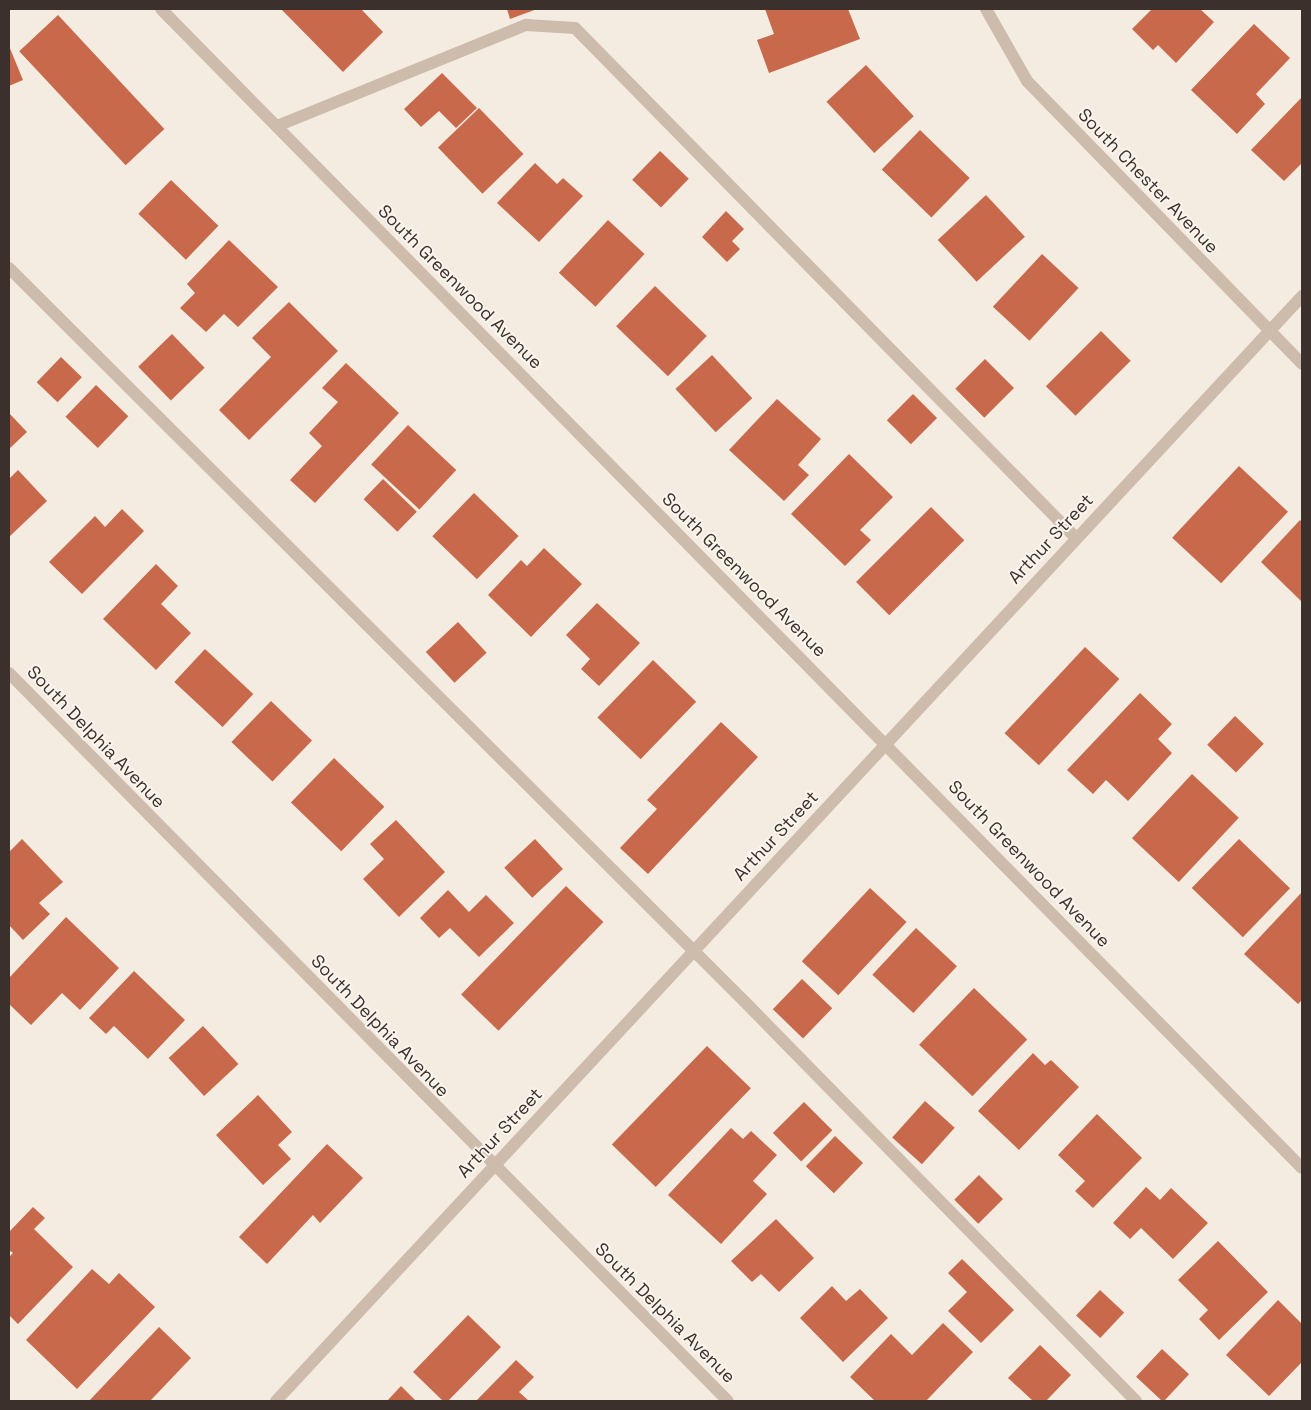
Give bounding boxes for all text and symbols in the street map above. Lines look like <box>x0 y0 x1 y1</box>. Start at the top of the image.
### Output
street label: South Chester Avenue <box>1073 104 1223 258</box>
street label: South Greenwood Avenue <box>373 200 547 374</box>
street label: South Greenwood Avenue <box>657 488 831 662</box>
street label: Arthur Street <box>1004 490 1098 588</box>
street label: South Delphia Avenue <box>22 661 170 813</box>
street label: South Greenwood Avenue <box>943 776 1115 952</box>
street label: Arthur Street <box>729 787 823 885</box>
street label: South Delphia Avenue <box>306 950 454 1102</box>
street label: Arthur Street <box>453 1084 547 1182</box>
street label: South Delphia Avenue <box>590 1238 740 1388</box>

